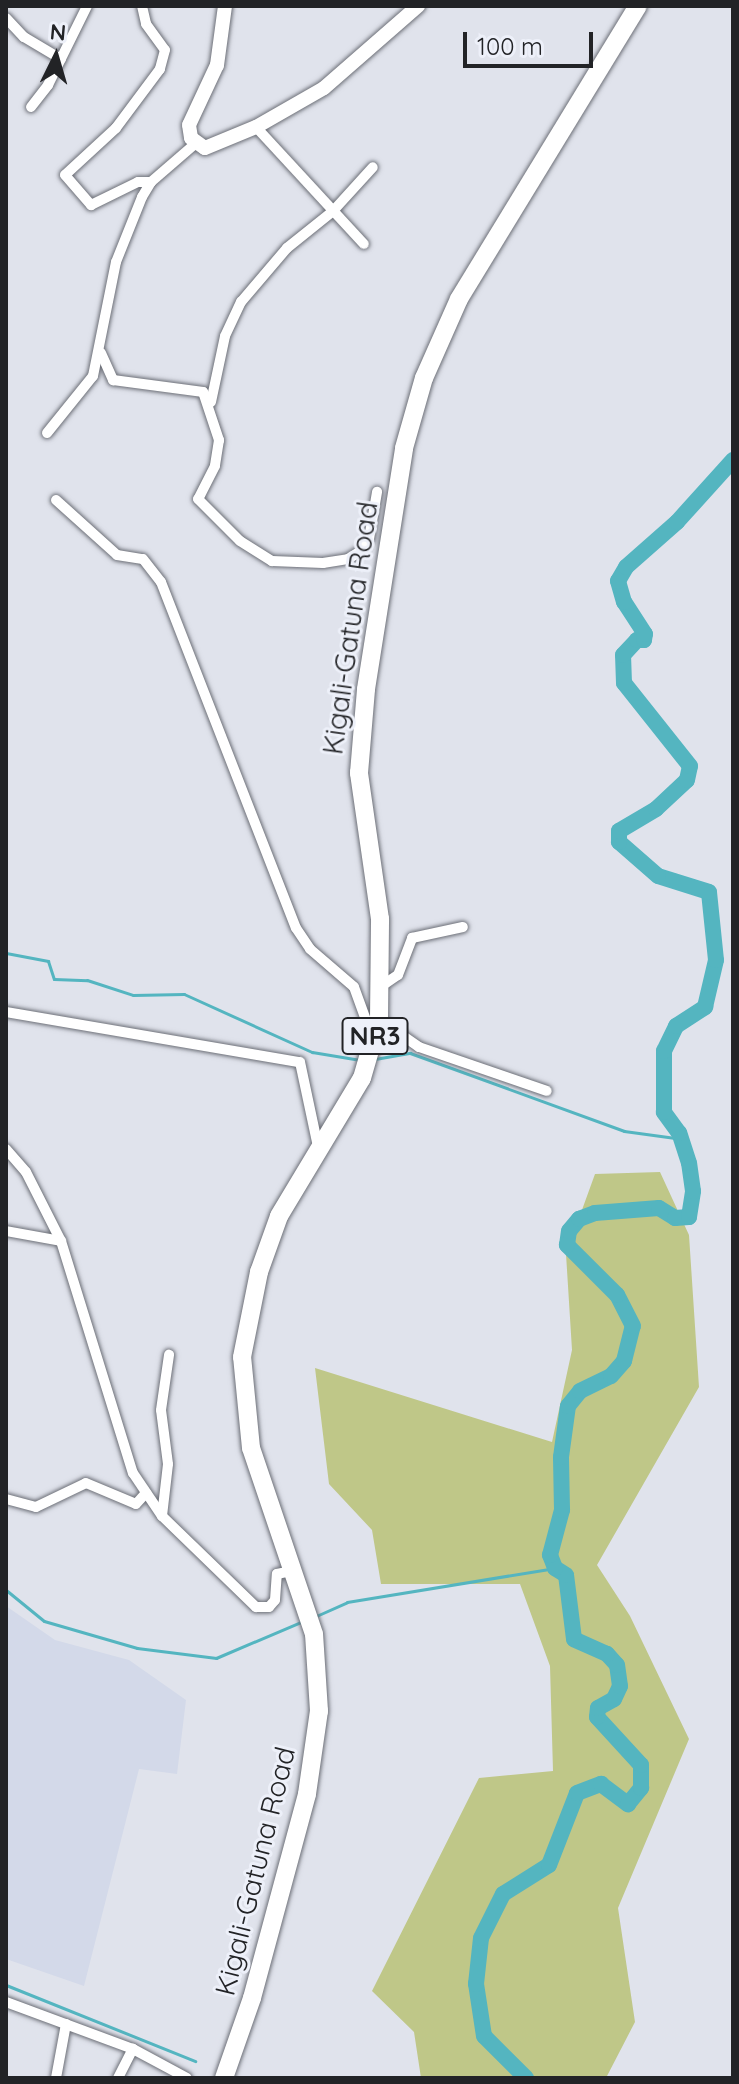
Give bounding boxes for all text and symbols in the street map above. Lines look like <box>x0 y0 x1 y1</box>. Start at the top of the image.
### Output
north arrow <box>16 16 96 96</box>
scale bar <box>467 16 597 66</box>
text: N <box>49 17 67 47</box>
text: 100 m <box>477 31 543 61</box>
street label: Kigali-Gatuna Road <box>316 499 384 757</box>
road number: NR3 <box>341 1014 409 1058</box>
street label: Kigali-Gatuna Road <box>208 1743 302 1999</box>

